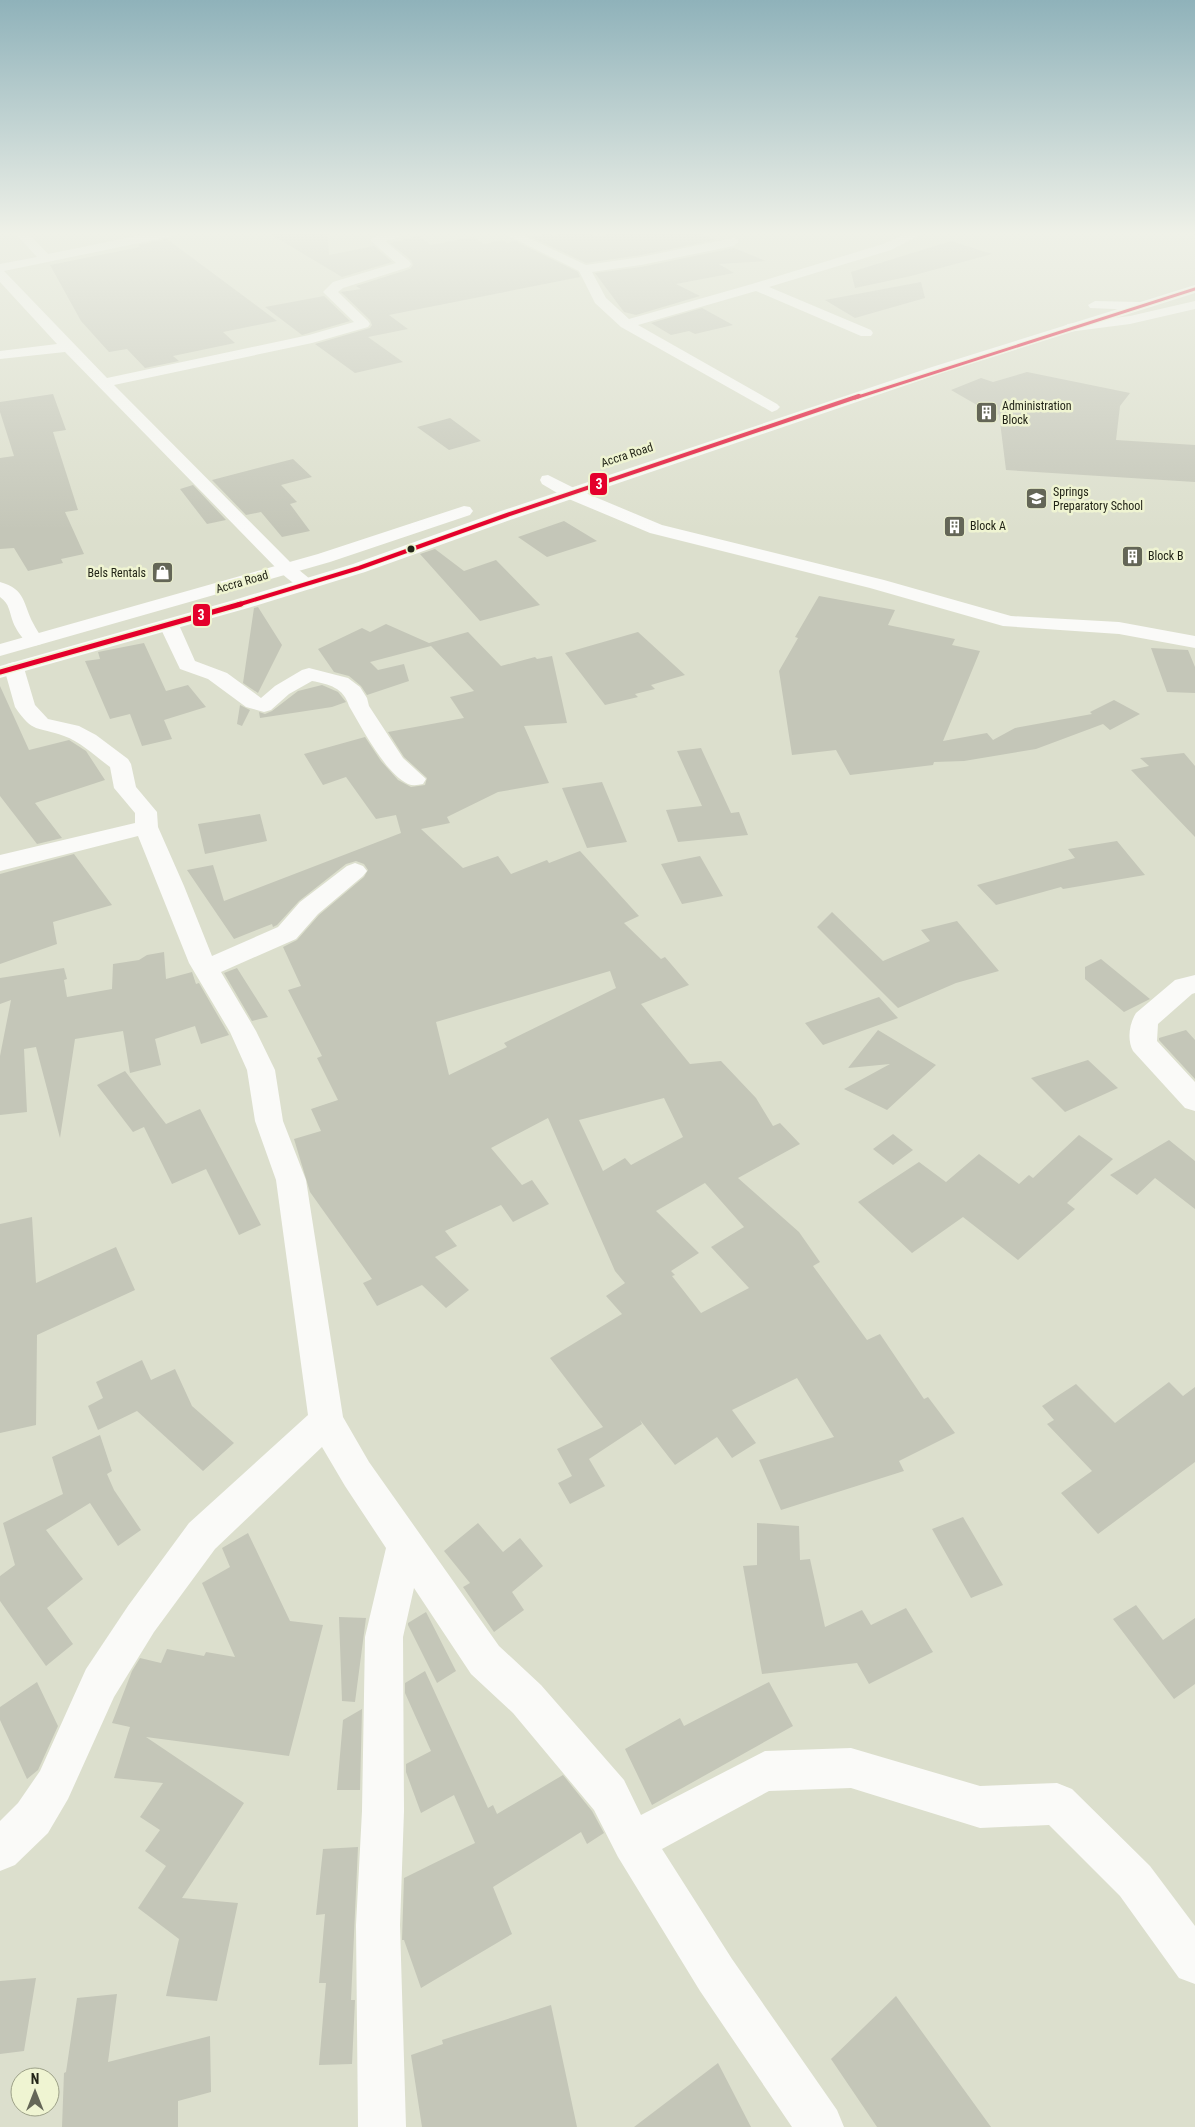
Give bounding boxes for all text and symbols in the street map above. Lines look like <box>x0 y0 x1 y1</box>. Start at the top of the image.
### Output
place label: Administration Block <box>1002 399 1072 427</box>
building icon: Administration Block <box>974 401 998 425</box>
street label: Accra Road <box>599 440 655 470</box>
line badge: 3 <box>589 472 608 496</box>
text: 3 <box>595 476 603 492</box>
place label: Springs Preparatory School <box>1053 485 1143 513</box>
school or university icon: Springs Preparatory School <box>1025 487 1049 511</box>
building icon: Block A <box>942 514 966 538</box>
place label: Block A <box>970 519 1006 533</box>
unlabelled marker <box>406 544 416 554</box>
building icon: Block B <box>1120 544 1144 568</box>
place label: Block B <box>1148 549 1184 563</box>
shop icon: Bels Rentals <box>150 561 174 585</box>
place label: Bels Rentals <box>88 566 146 580</box>
street label: Accra Road <box>214 568 270 596</box>
line badge: 3 <box>192 603 211 627</box>
text: 3 <box>197 607 205 623</box>
north arrow <box>10 2067 60 2117</box>
text: N <box>31 2071 39 2087</box>

